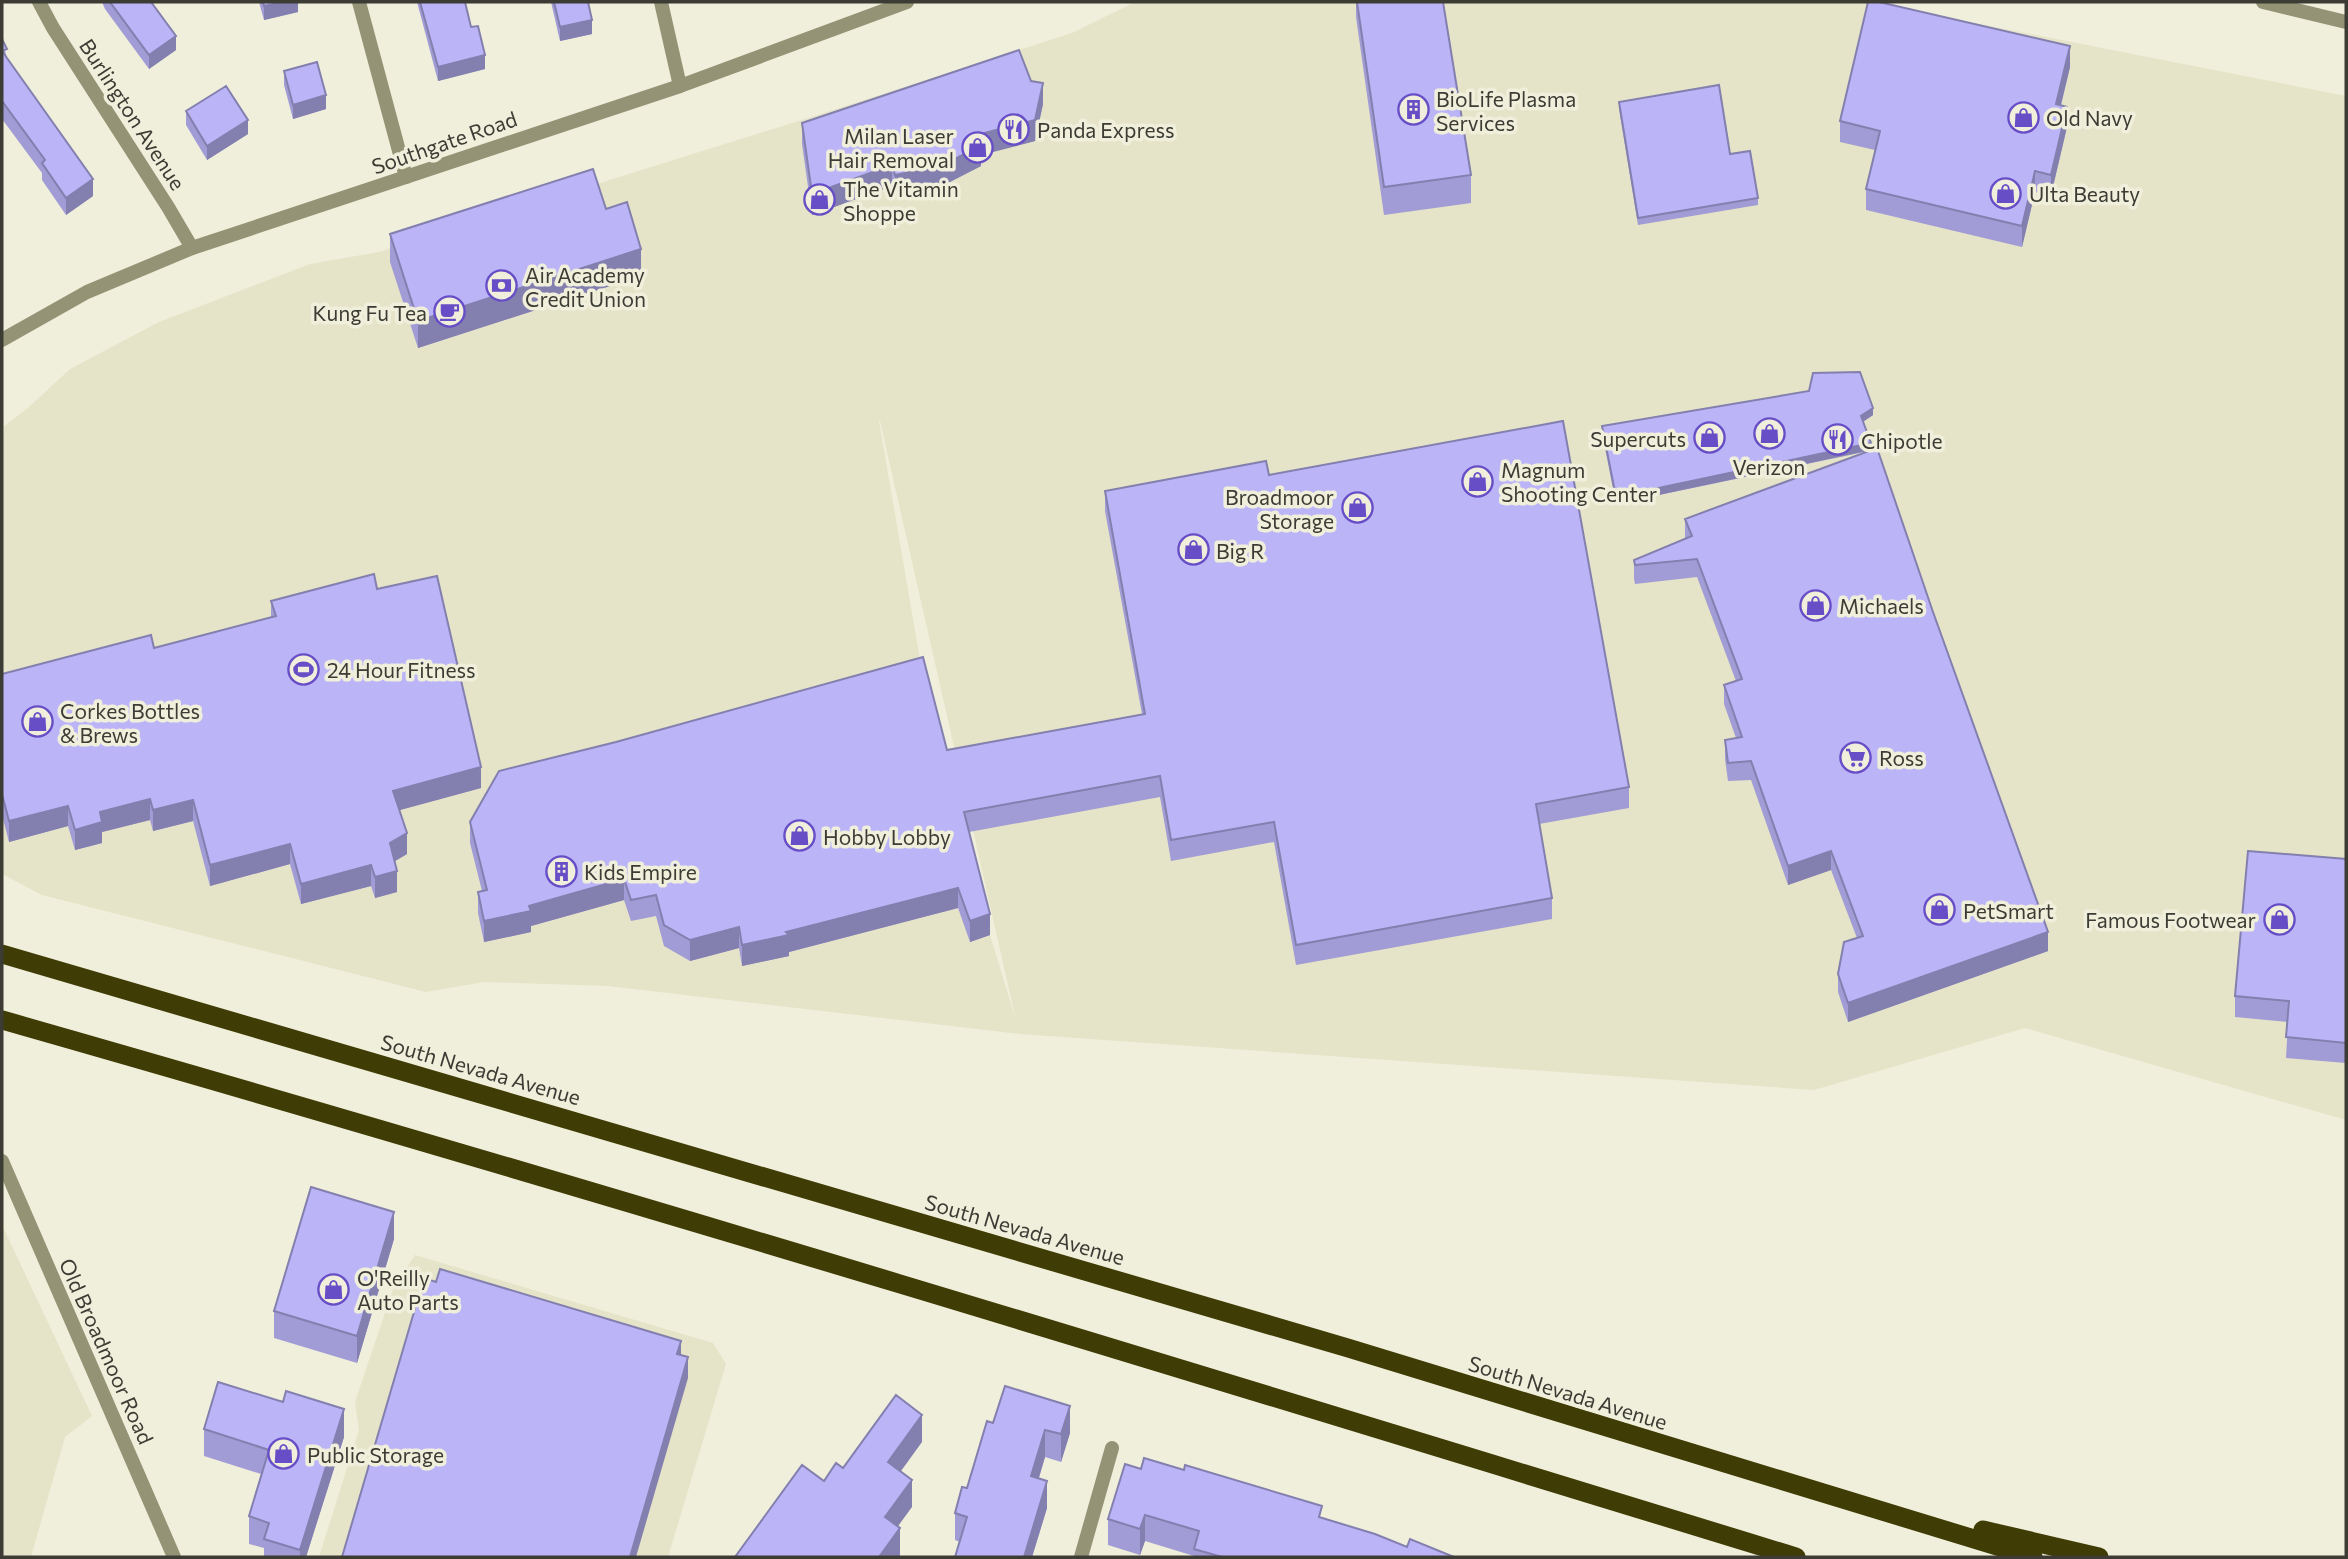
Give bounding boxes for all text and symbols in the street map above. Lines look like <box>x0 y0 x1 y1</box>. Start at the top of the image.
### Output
street label: Burlington Avenue <box>75 34 191 194</box>
place label: BioLife Plasma Services <box>1436 86 1576 135</box>
building icon: BioLife Plasma Services <box>1396 93 1430 127</box>
shop icon: Old Navy <box>2006 100 2040 134</box>
street label: Southgate Road <box>368 105 520 179</box>
place label: Old Navy <box>2046 105 2133 130</box>
restaurant icon: Panda Express <box>997 112 1031 146</box>
place label: Panda Express <box>1037 117 1175 142</box>
place label: Milan Laser Hair Removal <box>828 123 954 172</box>
shop icon: Milan Laser Hair Removal <box>960 130 994 164</box>
place label: The Vitamin Shoppe <box>843 176 959 225</box>
shop icon: Ulta Beauty <box>1989 176 2023 210</box>
place label: Ulta Beauty <box>2029 181 2140 206</box>
shop icon: The Vitamin Shoppe <box>803 183 837 217</box>
place label: Air Academy Credit Union <box>525 262 646 311</box>
bank icon: Air Academy Credit Union <box>485 269 519 303</box>
cafe icon: Kung Fu Tea <box>433 295 467 329</box>
place label: Kung Fu Tea <box>313 300 427 325</box>
shop icon: Verizon <box>1752 417 1786 451</box>
shop icon: Supercuts <box>1692 421 1726 455</box>
restaurant icon: Chipotle <box>1821 423 1855 457</box>
place label: Supercuts <box>1590 426 1686 451</box>
place label: Chipotle <box>1861 428 1943 453</box>
place label: Verizon <box>1733 454 1805 479</box>
place label: Magnum Shooting Center <box>1501 457 1657 506</box>
shop icon: Magnum Shooting Center <box>1461 464 1495 498</box>
place label: Broadmoor Storage <box>1225 484 1334 533</box>
shop icon: Broadmoor Storage <box>1340 491 1374 525</box>
shop icon: Big R <box>1176 533 1210 567</box>
place label: Big R <box>1216 538 1264 563</box>
shop icon: Michaels <box>1799 588 1833 622</box>
place label: Michaels <box>1839 593 1924 618</box>
sports icon: 24 Hour Fitness <box>287 652 321 686</box>
place label: 24 Hour Fitness <box>327 657 476 682</box>
place label: Corkes Bottles & Brews <box>60 698 200 747</box>
shop icon: Corkes Bottles & Brews <box>20 705 54 739</box>
supermarket icon: Ross <box>1839 740 1873 774</box>
place label: Ross <box>1879 745 1924 770</box>
shop icon: Hobby Lobby <box>783 819 817 853</box>
place label: Hobby Lobby <box>823 824 951 849</box>
building icon: Kids Empire <box>544 854 578 888</box>
place label: Kids Empire <box>584 859 697 884</box>
shop icon: PetSmart <box>1923 893 1957 927</box>
place label: PetSmart <box>1963 898 2054 923</box>
shop icon: Famous Footwear <box>2262 902 2296 936</box>
place label: Famous Footwear <box>2085 907 2256 932</box>
street label: South Nevada Avenue <box>378 1029 584 1109</box>
street label: South Nevada Avenue <box>922 1189 1128 1269</box>
street label: Old Broadmoor Road <box>55 1254 159 1448</box>
place label: O'Reilly Auto Parts <box>357 1265 459 1314</box>
shop icon: O'Reilly Auto Parts <box>317 1272 351 1306</box>
street label: South Nevada Avenue <box>1466 1350 1670 1434</box>
shop icon: Public Storage <box>267 1437 301 1471</box>
place label: Public Storage <box>307 1442 444 1467</box>

